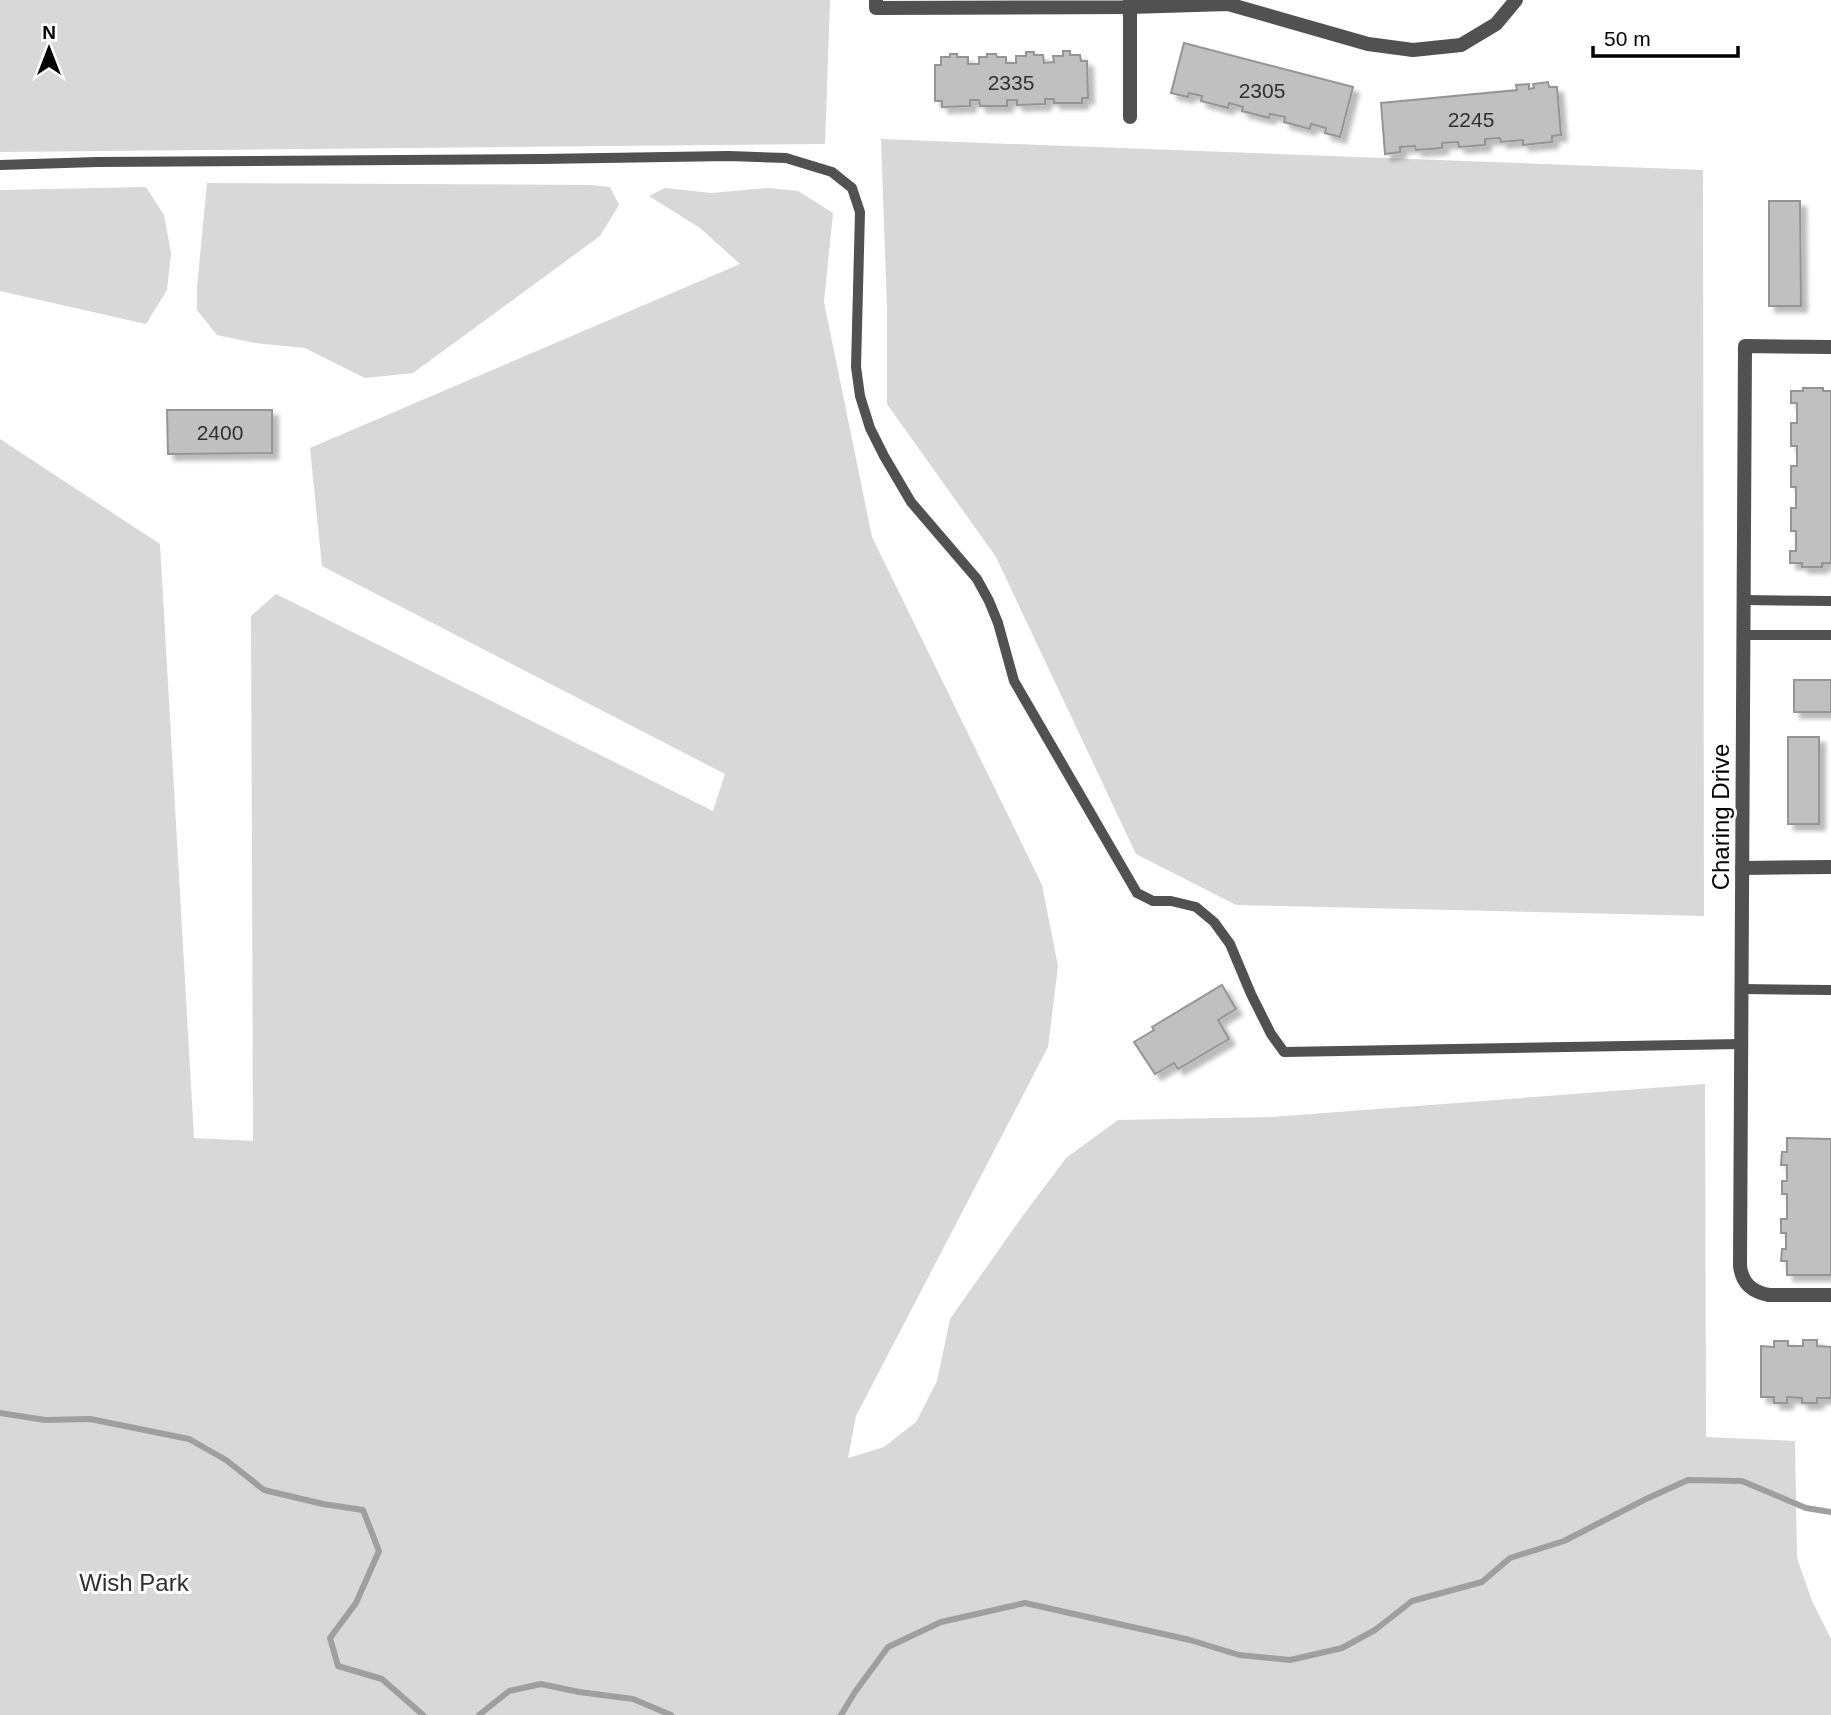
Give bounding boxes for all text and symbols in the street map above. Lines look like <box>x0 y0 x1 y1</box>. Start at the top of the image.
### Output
north arrow <box>14 14 84 84</box>
scale bar <box>1593 14 1738 58</box>
text: N <box>42 22 56 43</box>
text: 50 m <box>1604 27 1651 50</box>
house number: 2335 <box>988 71 1034 94</box>
house number: 2305 <box>1239 79 1285 102</box>
house number: 2245 <box>1448 108 1494 131</box>
house number: 2400 <box>197 421 243 444</box>
street label: Charing Drive <box>1707 744 1734 890</box>
park label: Wish Park <box>79 1569 190 1596</box>

